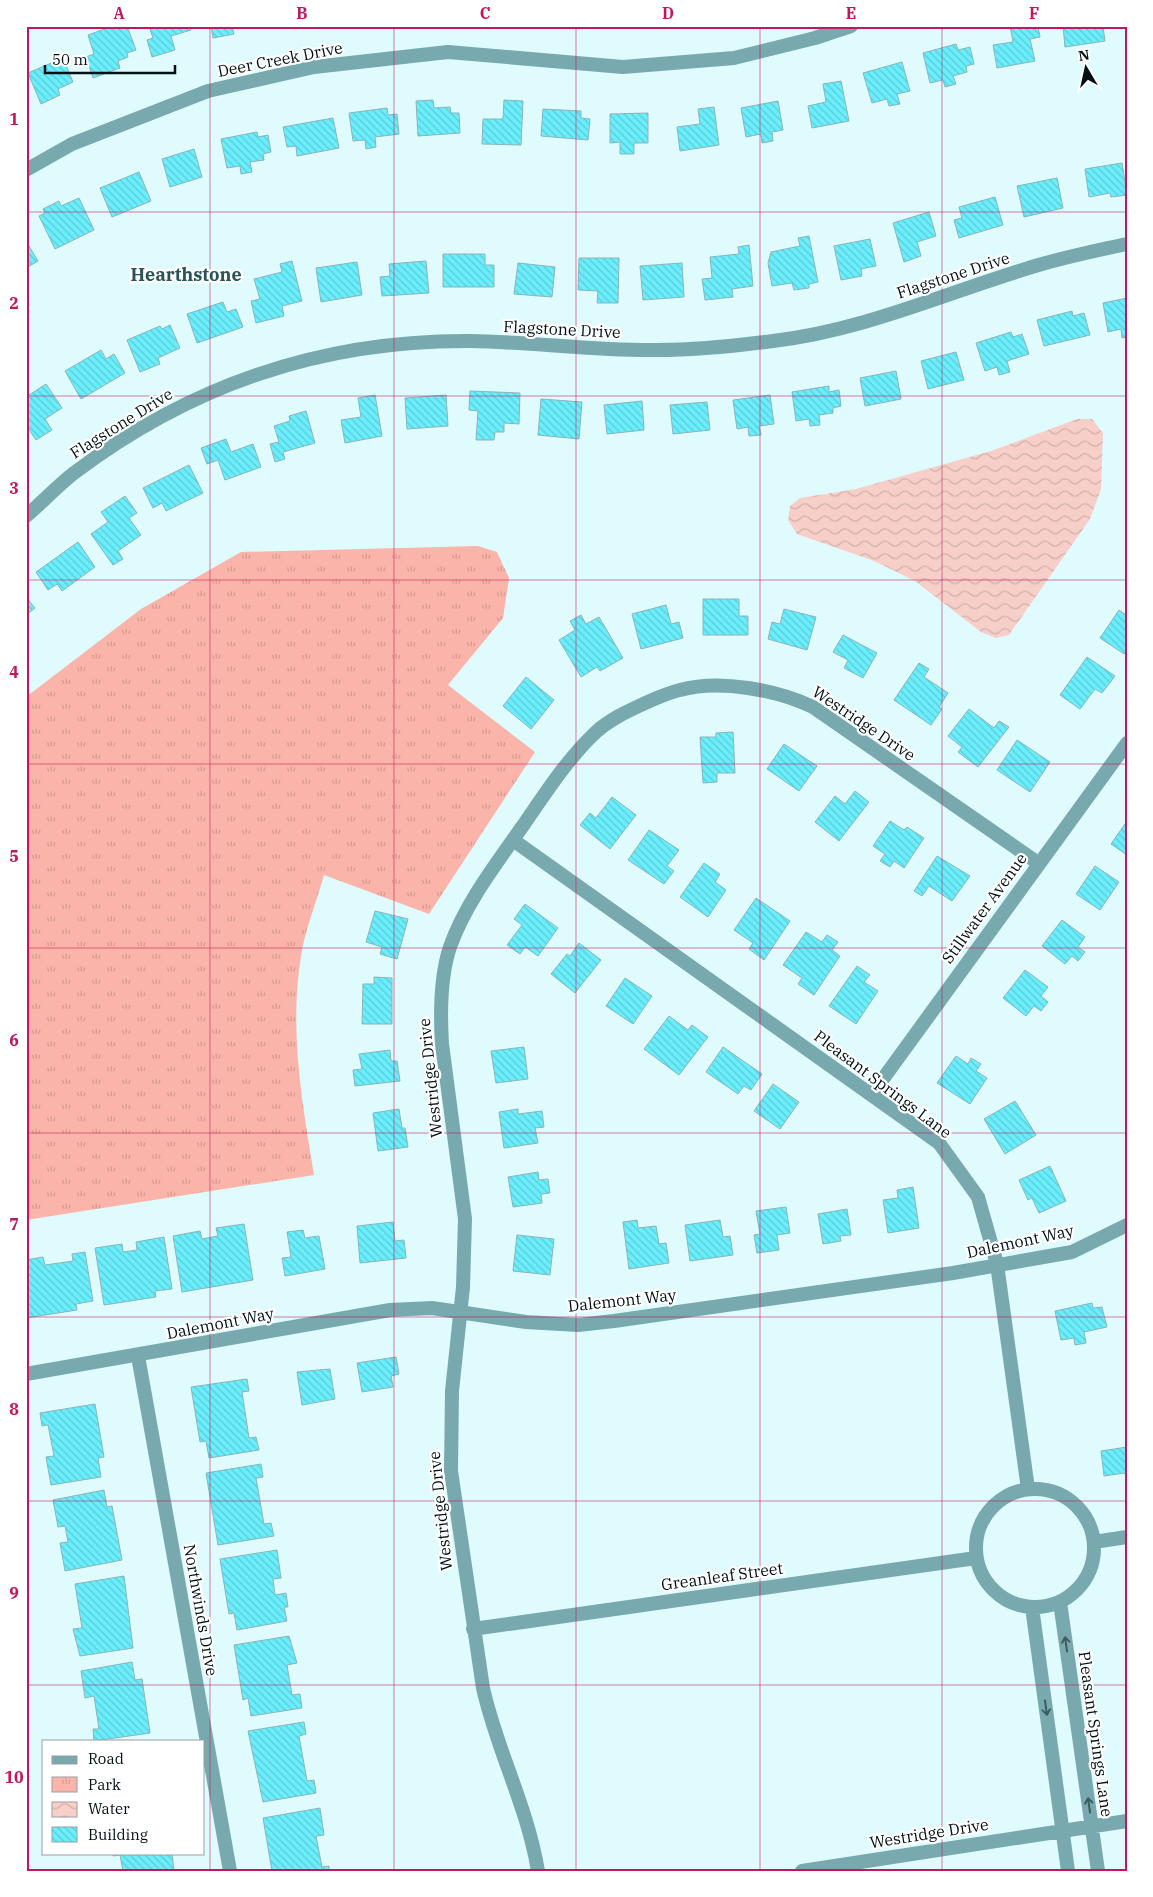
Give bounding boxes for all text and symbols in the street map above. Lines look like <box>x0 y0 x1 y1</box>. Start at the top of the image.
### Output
text: A <box>113 3 125 23</box>
text: B <box>296 3 308 23</box>
text: C <box>480 3 490 23</box>
text: D <box>662 3 674 23</box>
text: E <box>846 3 856 23</box>
text: F <box>1029 3 1039 23</box>
street label: Deer Creek Drive <box>216 37 344 81</box>
scale bar <box>45 42 175 74</box>
north arrow <box>1060 42 1110 92</box>
text: N <box>1077 45 1091 65</box>
text: 50 m <box>52 50 88 69</box>
text: 1 <box>9 109 19 129</box>
street label: Flagstone Drive <box>894 247 1012 303</box>
district label: Hearthstone <box>130 263 242 286</box>
text: 2 <box>9 293 19 313</box>
street label: Flagstone Drive <box>503 316 621 342</box>
street label: Flagstone Drive <box>66 383 176 463</box>
text: 3 <box>9 478 19 498</box>
text: 4 <box>9 662 19 682</box>
street label: Westridge Drive <box>809 681 919 765</box>
text: 5 <box>9 846 19 866</box>
street label: Stillwater Avenue <box>937 849 1031 967</box>
street label: Westridge Drive <box>414 1017 446 1139</box>
street label: Pleasant Springs Lane <box>810 1026 956 1142</box>
text: 6 <box>9 1030 19 1050</box>
text: 7 <box>9 1214 19 1234</box>
street label: Dalemont Way <box>965 1220 1076 1262</box>
street label: Dalemont Way <box>567 1284 678 1316</box>
street label: Dalemont Way <box>165 1303 276 1343</box>
text: 8 <box>9 1399 19 1419</box>
street label: Westridge Drive <box>424 1450 456 1572</box>
street label: Northwinds Drive <box>180 1543 222 1677</box>
street label: Greanleaf Street <box>660 1558 784 1594</box>
text: 9 <box>9 1583 19 1603</box>
one-way arrow <box>1061 1637 1071 1653</box>
street label: Pleasant Springs Lane <box>1074 1650 1118 1818</box>
one-way arrow <box>1041 1699 1051 1715</box>
legend <box>42 1740 205 1854</box>
text: Road <box>88 1749 124 1768</box>
text: 10 <box>4 1767 24 1787</box>
text: Park <box>88 1775 121 1794</box>
one-way arrow <box>1084 1797 1094 1813</box>
text: Water <box>88 1799 130 1818</box>
street label: Westridge Drive <box>868 1814 990 1852</box>
text: Building <box>88 1825 148 1844</box>

